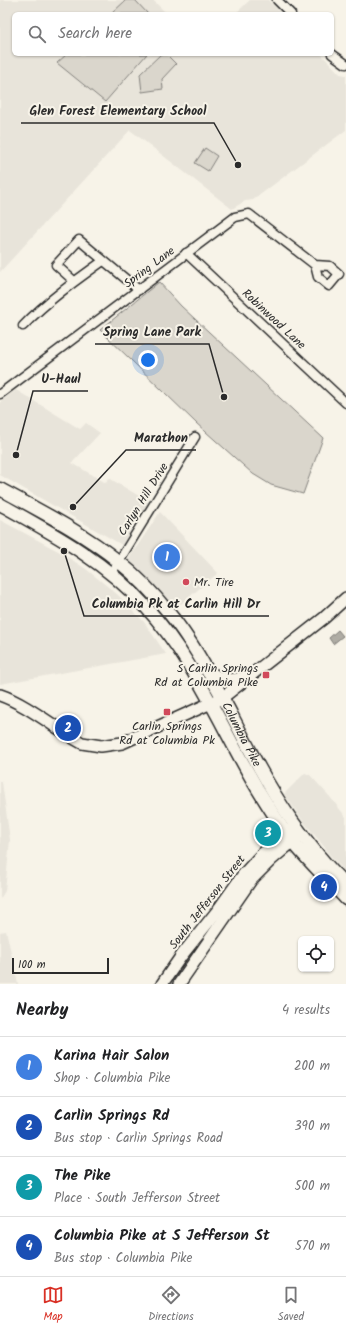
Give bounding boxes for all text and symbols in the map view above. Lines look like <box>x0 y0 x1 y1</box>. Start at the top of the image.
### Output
search box <box>12 12 334 56</box>
text: Search here <box>58 22 132 46</box>
icon: search <box>26 23 48 45</box>
callout: Glen Forest Elementary School <box>21 98 214 123</box>
text: Glen Forest Elementary School <box>29 101 207 122</box>
street label: Spring Lane <box>120 241 179 293</box>
street label: Robinwood Lane <box>237 285 310 355</box>
callout: Spring Lane Park <box>95 319 209 344</box>
text: Spring Lane Park <box>103 322 202 343</box>
your location <box>138 350 158 370</box>
callout: U-Haul <box>33 366 88 391</box>
text: U-Haul <box>41 369 81 390</box>
callout: Marathon <box>126 425 196 450</box>
text: Marathon <box>134 428 188 449</box>
street label: Carlyn Hill Drive <box>113 458 174 540</box>
pin: 1 <box>154 542 180 572</box>
place label: Mr. Tire <box>194 573 234 592</box>
marker: Mr. Tire <box>181 577 191 587</box>
callout: Columbia Pk at Carlin Hill Dr <box>84 591 269 616</box>
text: Columbia Pk at Carlin Hill Dr <box>92 594 261 615</box>
place label: S Carlin Springs Rd at Columbia Pike <box>154 659 259 692</box>
marker: S Carlin Springs Rd at Columbia Pike <box>261 670 271 680</box>
street label: Columbia Pike <box>216 699 266 771</box>
marker: Carlin Springs Rd at Columbia Pk <box>162 707 172 717</box>
pin: 2 <box>55 713 81 743</box>
place label: Carlin Springs Rd at Columbia Pk <box>119 717 215 750</box>
pin: 3 <box>255 818 281 848</box>
street label: South Jefferson Street <box>164 851 251 953</box>
pin: 4 <box>311 872 337 902</box>
map controls <box>298 936 334 972</box>
button: locate <box>298 936 334 972</box>
scale bar <box>12 956 109 975</box>
text: 100 m <box>18 956 46 974</box>
text: Nearby <box>16 997 68 1024</box>
text: 4 results <box>282 1000 330 1021</box>
text: Karina Hair Salon <box>54 1044 169 1068</box>
text: 1 <box>27 1056 31 1077</box>
text: 200 m <box>294 1056 330 1077</box>
text: Shop · Columbia Pike <box>54 1068 170 1089</box>
text: Carlin Springs Rd <box>54 1104 169 1128</box>
text: 2 <box>25 1116 33 1137</box>
text: 390 m <box>294 1116 330 1137</box>
text: Bus stop · Carlin Springs Road <box>54 1128 223 1149</box>
text: The Pike <box>54 1164 111 1188</box>
text: 3 <box>25 1176 33 1197</box>
text: 500 m <box>294 1176 330 1197</box>
text: Place · South Jefferson Street <box>54 1188 220 1209</box>
text: Columbia Pike at S Jefferson St <box>54 1224 270 1248</box>
text: 4 <box>25 1236 33 1257</box>
text: 570 m <box>295 1236 330 1257</box>
text: Bus stop · Columbia Pike <box>54 1248 192 1269</box>
tab: Map <box>42 1284 64 1326</box>
tab: Directions <box>148 1284 194 1326</box>
tab: Saved <box>278 1284 304 1326</box>

